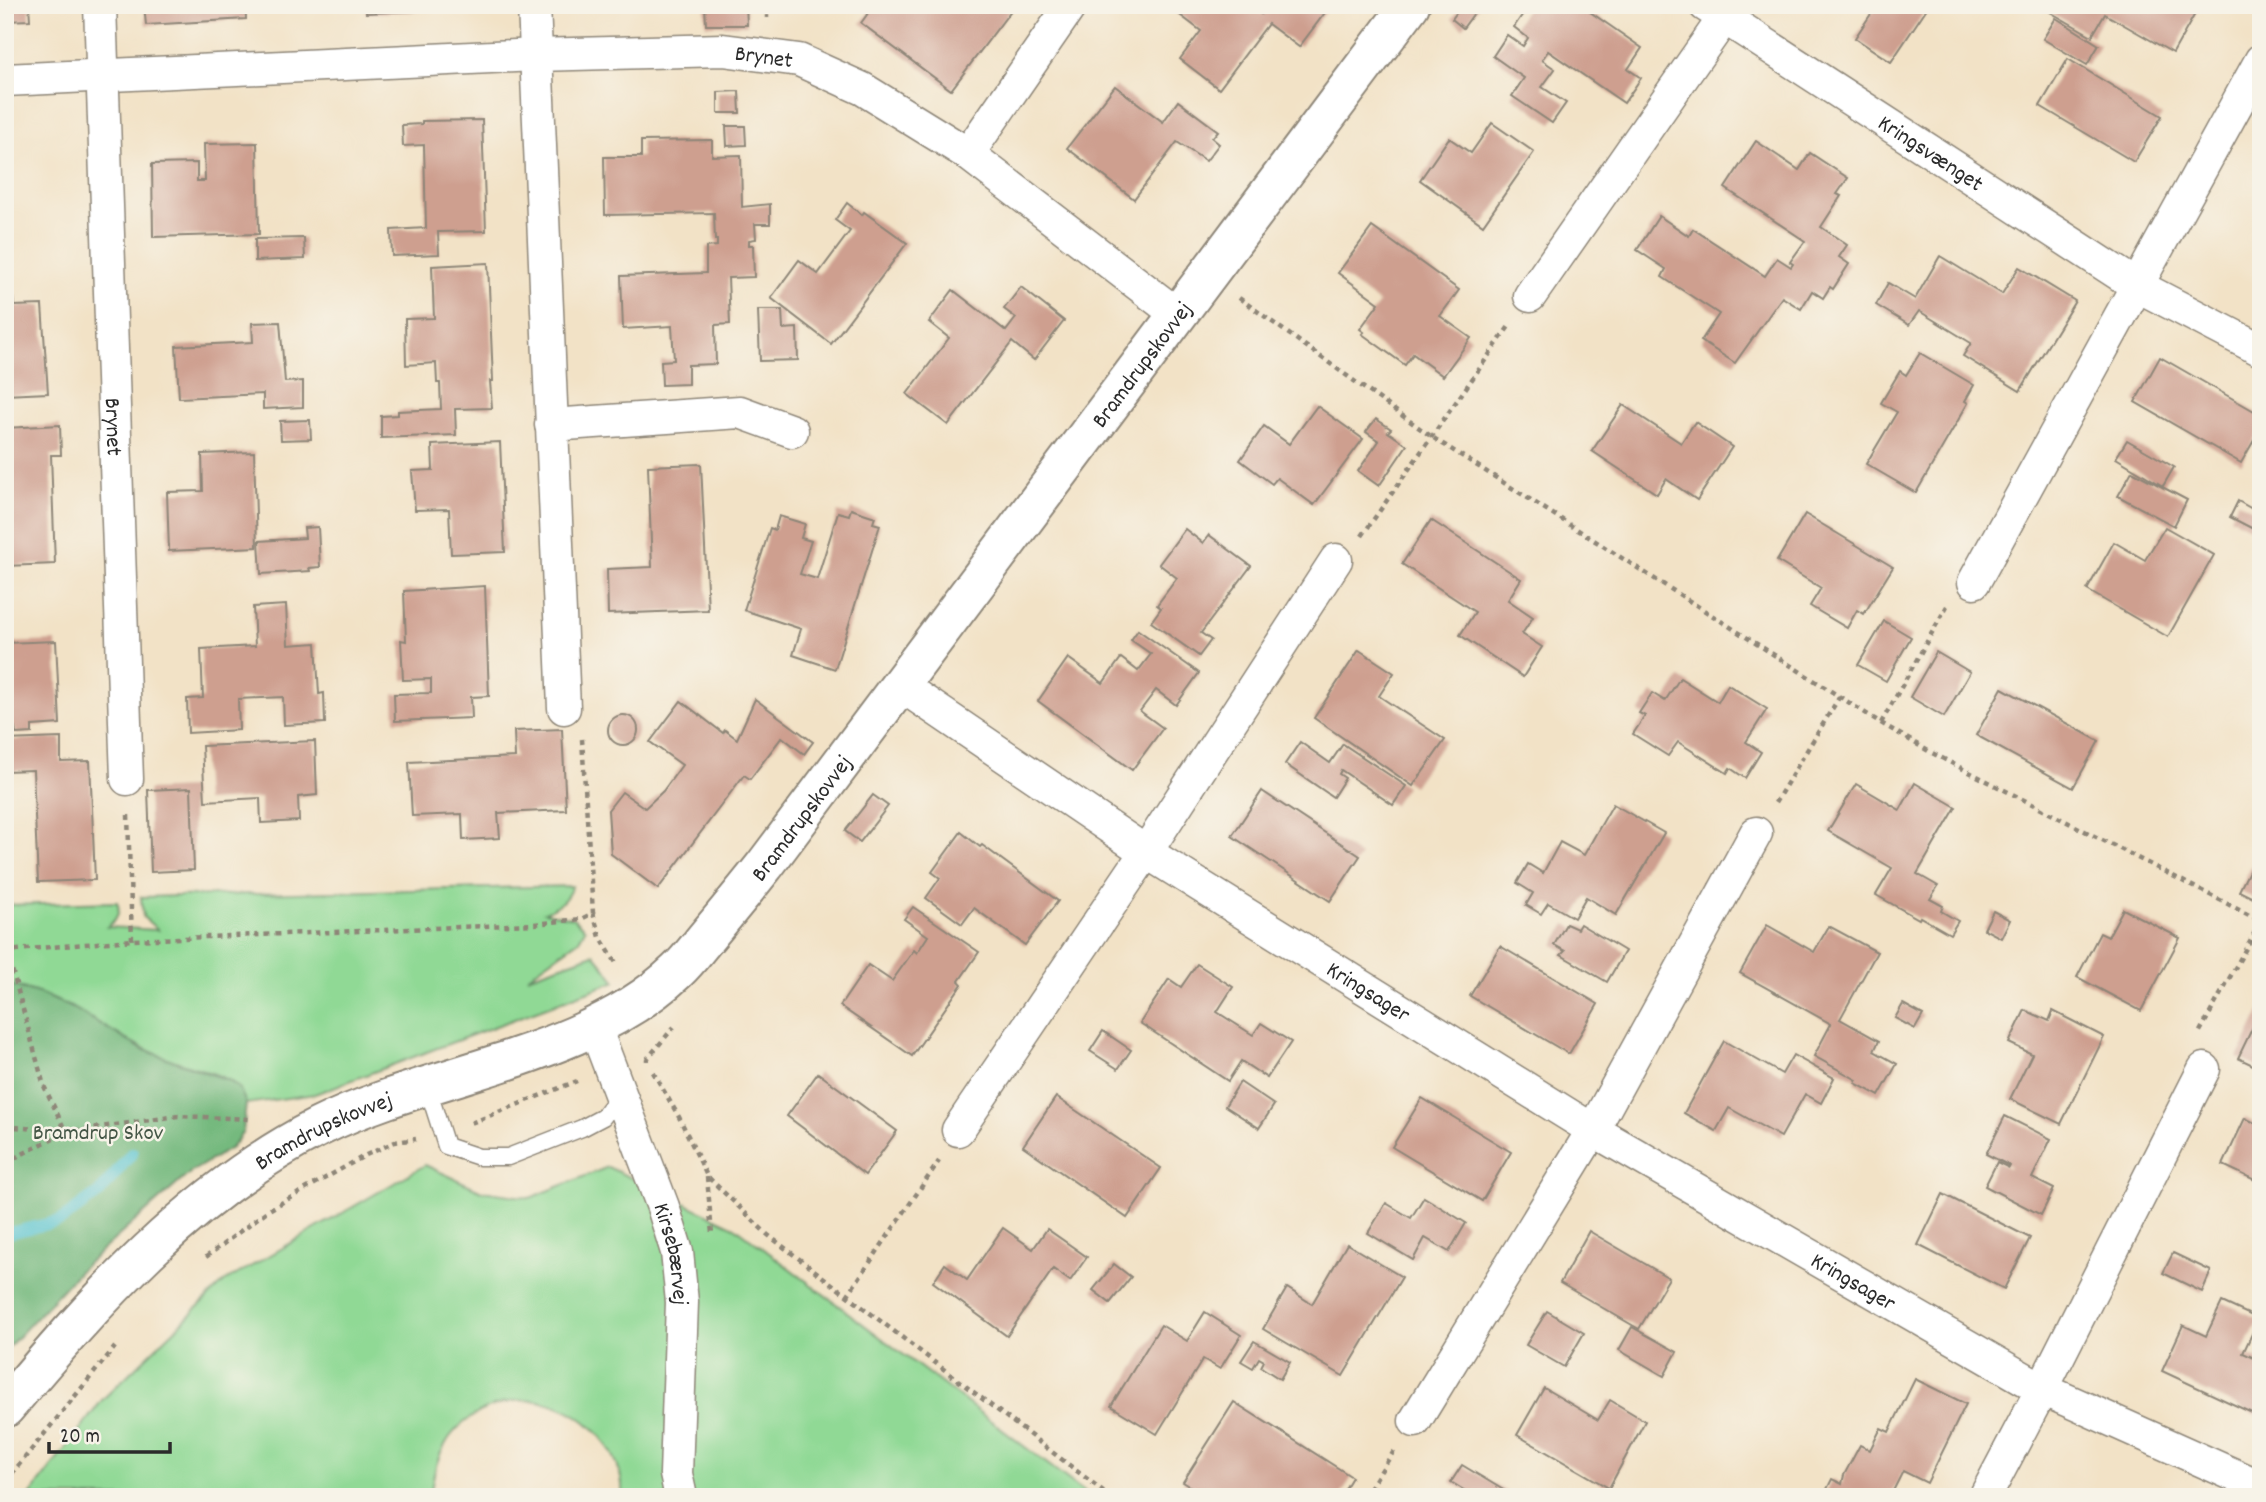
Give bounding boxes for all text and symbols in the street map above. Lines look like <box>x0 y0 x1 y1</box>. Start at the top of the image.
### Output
street label: Brynet <box>733 39 794 79</box>
street label: Kringsvænget <box>1870 108 1989 202</box>
street label: Bramdrupskovvej <box>1085 296 1202 436</box>
street label: Brynet <box>94 397 129 456</box>
street label: Bramdrupskovvej <box>745 749 862 890</box>
street label: Kringsager <box>1319 955 1416 1033</box>
street label: Bramdrupskovvej <box>249 1085 398 1180</box>
park label: Bramdrup Skov <box>33 1118 164 1151</box>
street label: Kirsebærvej <box>643 1199 695 1306</box>
street label: Kringsager <box>1804 1246 1901 1321</box>
scale bar <box>49 1411 170 1455</box>
text: 20 m <box>60 1423 100 1453</box>

